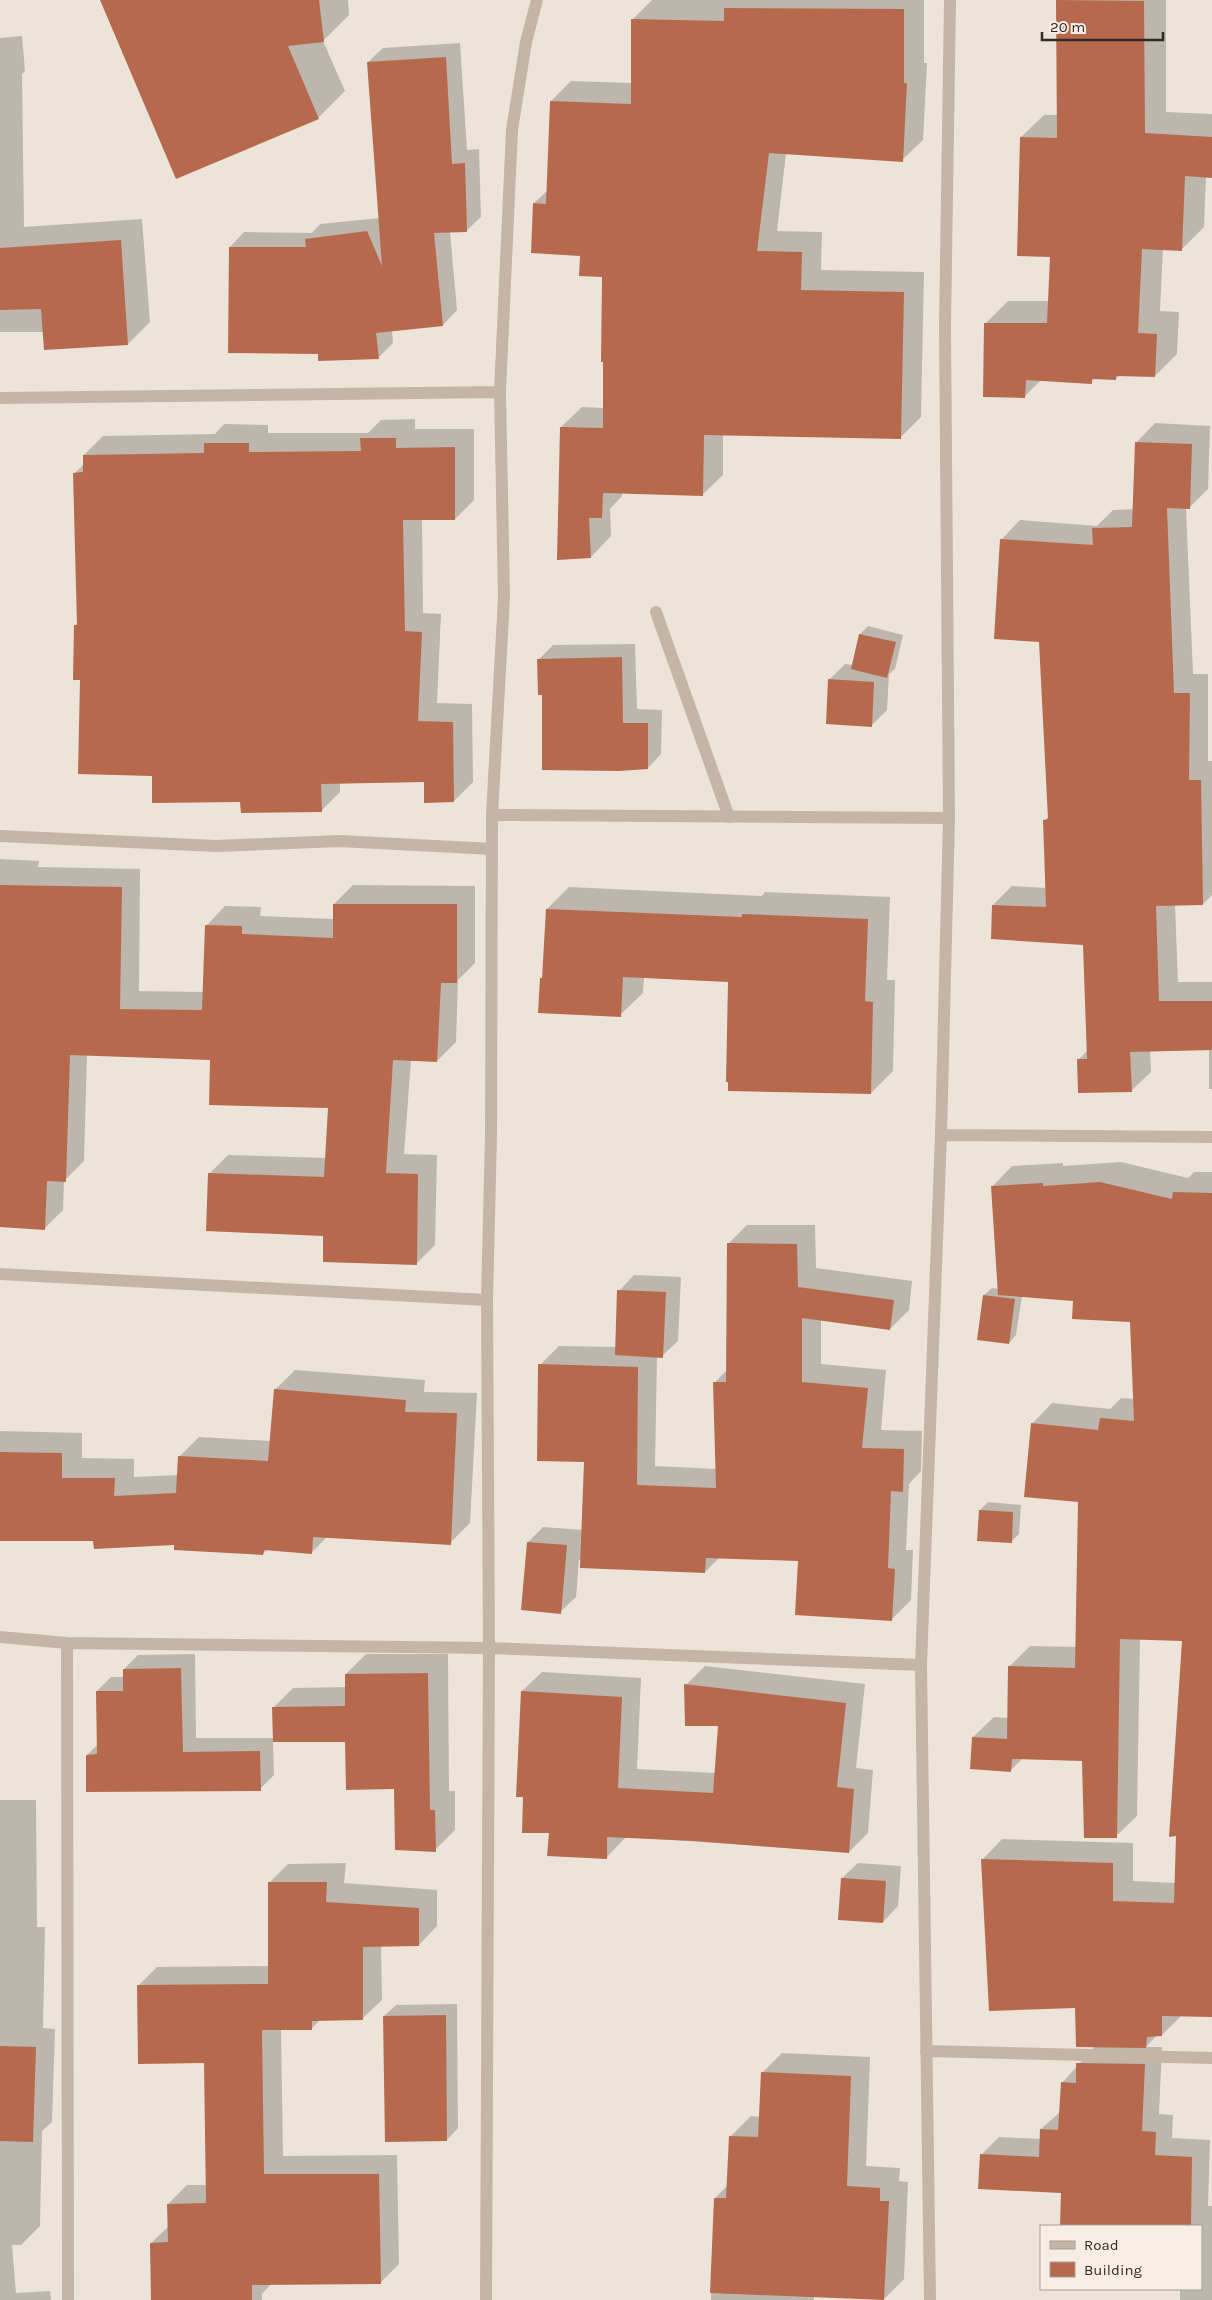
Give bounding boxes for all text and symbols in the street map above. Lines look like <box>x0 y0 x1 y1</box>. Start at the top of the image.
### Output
scale bar <box>1042 10 1163 42</box>
text: 20 m <box>1050 18 1085 36</box>
legend <box>1040 2225 1202 2290</box>
text: Road <box>1084 2236 1119 2254</box>
text: Building <box>1084 2261 1142 2279</box>

